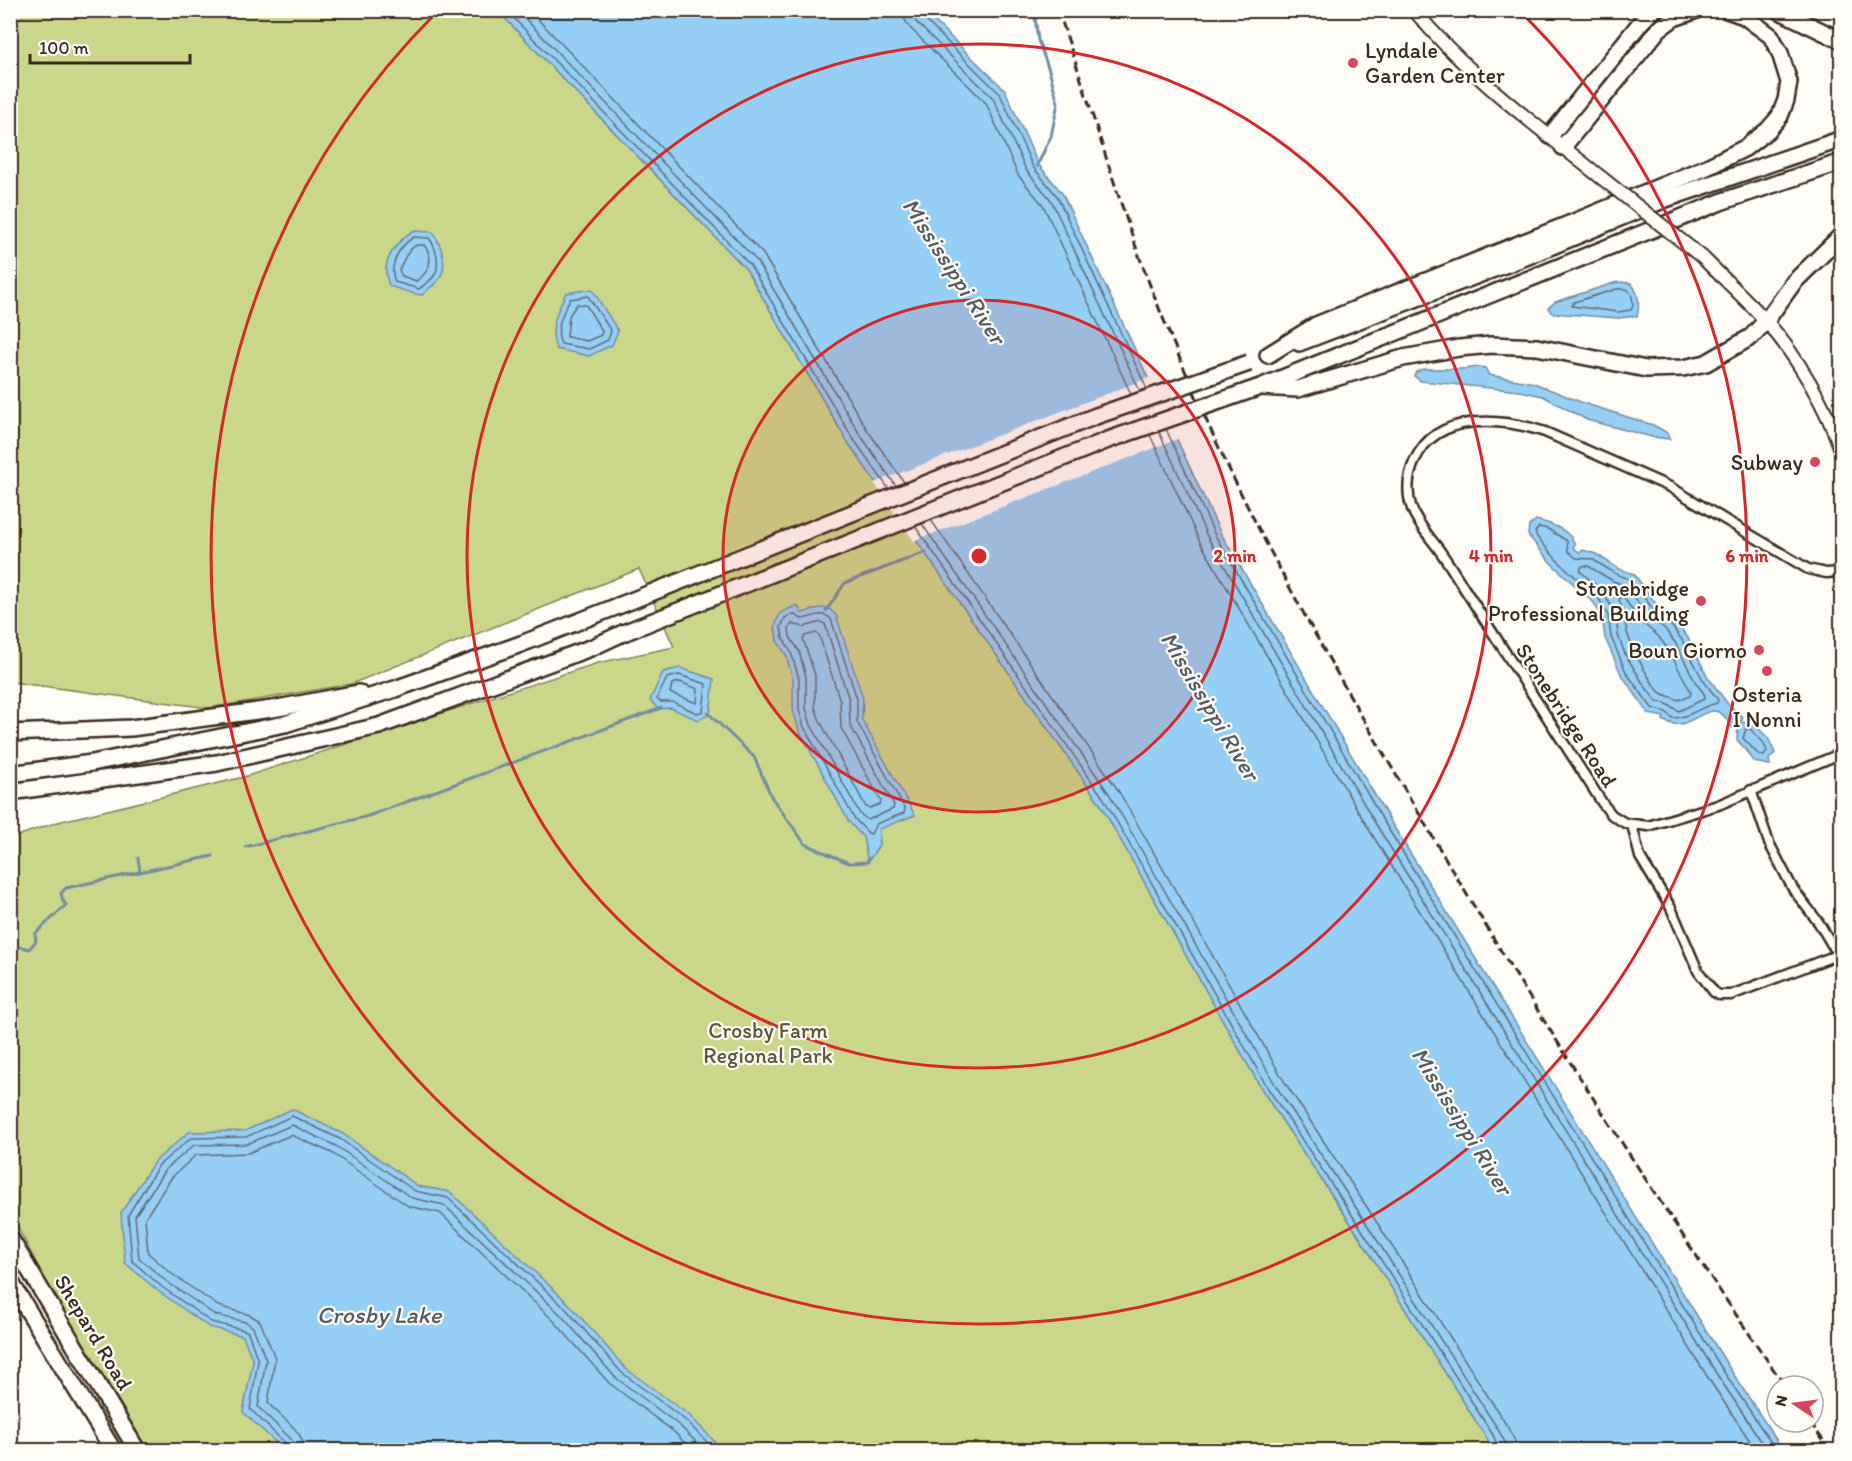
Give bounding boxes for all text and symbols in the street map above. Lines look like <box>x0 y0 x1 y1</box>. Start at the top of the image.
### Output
scale bar <box>30 27 190 65</box>
text: 100 m <box>39 37 89 59</box>
place label: Lyndale Garden Center <box>1365 37 1505 89</box>
marker: Lyndale Garden Center <box>1346 56 1360 70</box>
water label: Mississippi River <box>896 192 1014 352</box>
place label: Subway <box>1731 449 1804 476</box>
marker: Subway <box>1808 455 1822 469</box>
text: 2 min <box>1214 545 1257 567</box>
text: 4 min <box>1469 545 1514 567</box>
text: 6 min <box>1726 545 1769 567</box>
centre of rings <box>969 546 989 566</box>
place label: Stonebridge Professional Building <box>1488 575 1690 627</box>
marker: Stonebridge Professional Building <box>1694 594 1708 608</box>
water label: Mississippi River <box>1155 626 1268 788</box>
place label: Boun Giorno <box>1628 637 1747 664</box>
street label: Stonebridge Road <box>1510 638 1623 792</box>
marker: Boun Giorno <box>1752 643 1766 657</box>
marker: Osteria I Nonni <box>1760 664 1774 678</box>
place label: Osteria I Nonni <box>1732 681 1803 733</box>
park label: Crosby Farm Regional Park <box>703 1017 833 1069</box>
water label: Mississippi River <box>1405 1042 1521 1202</box>
street label: Shepard Road <box>49 1270 139 1395</box>
water label: Crosby Lake <box>317 1300 443 1329</box>
north arrow <box>1765 1374 1825 1434</box>
text: N <box>1770 1393 1791 1408</box>

